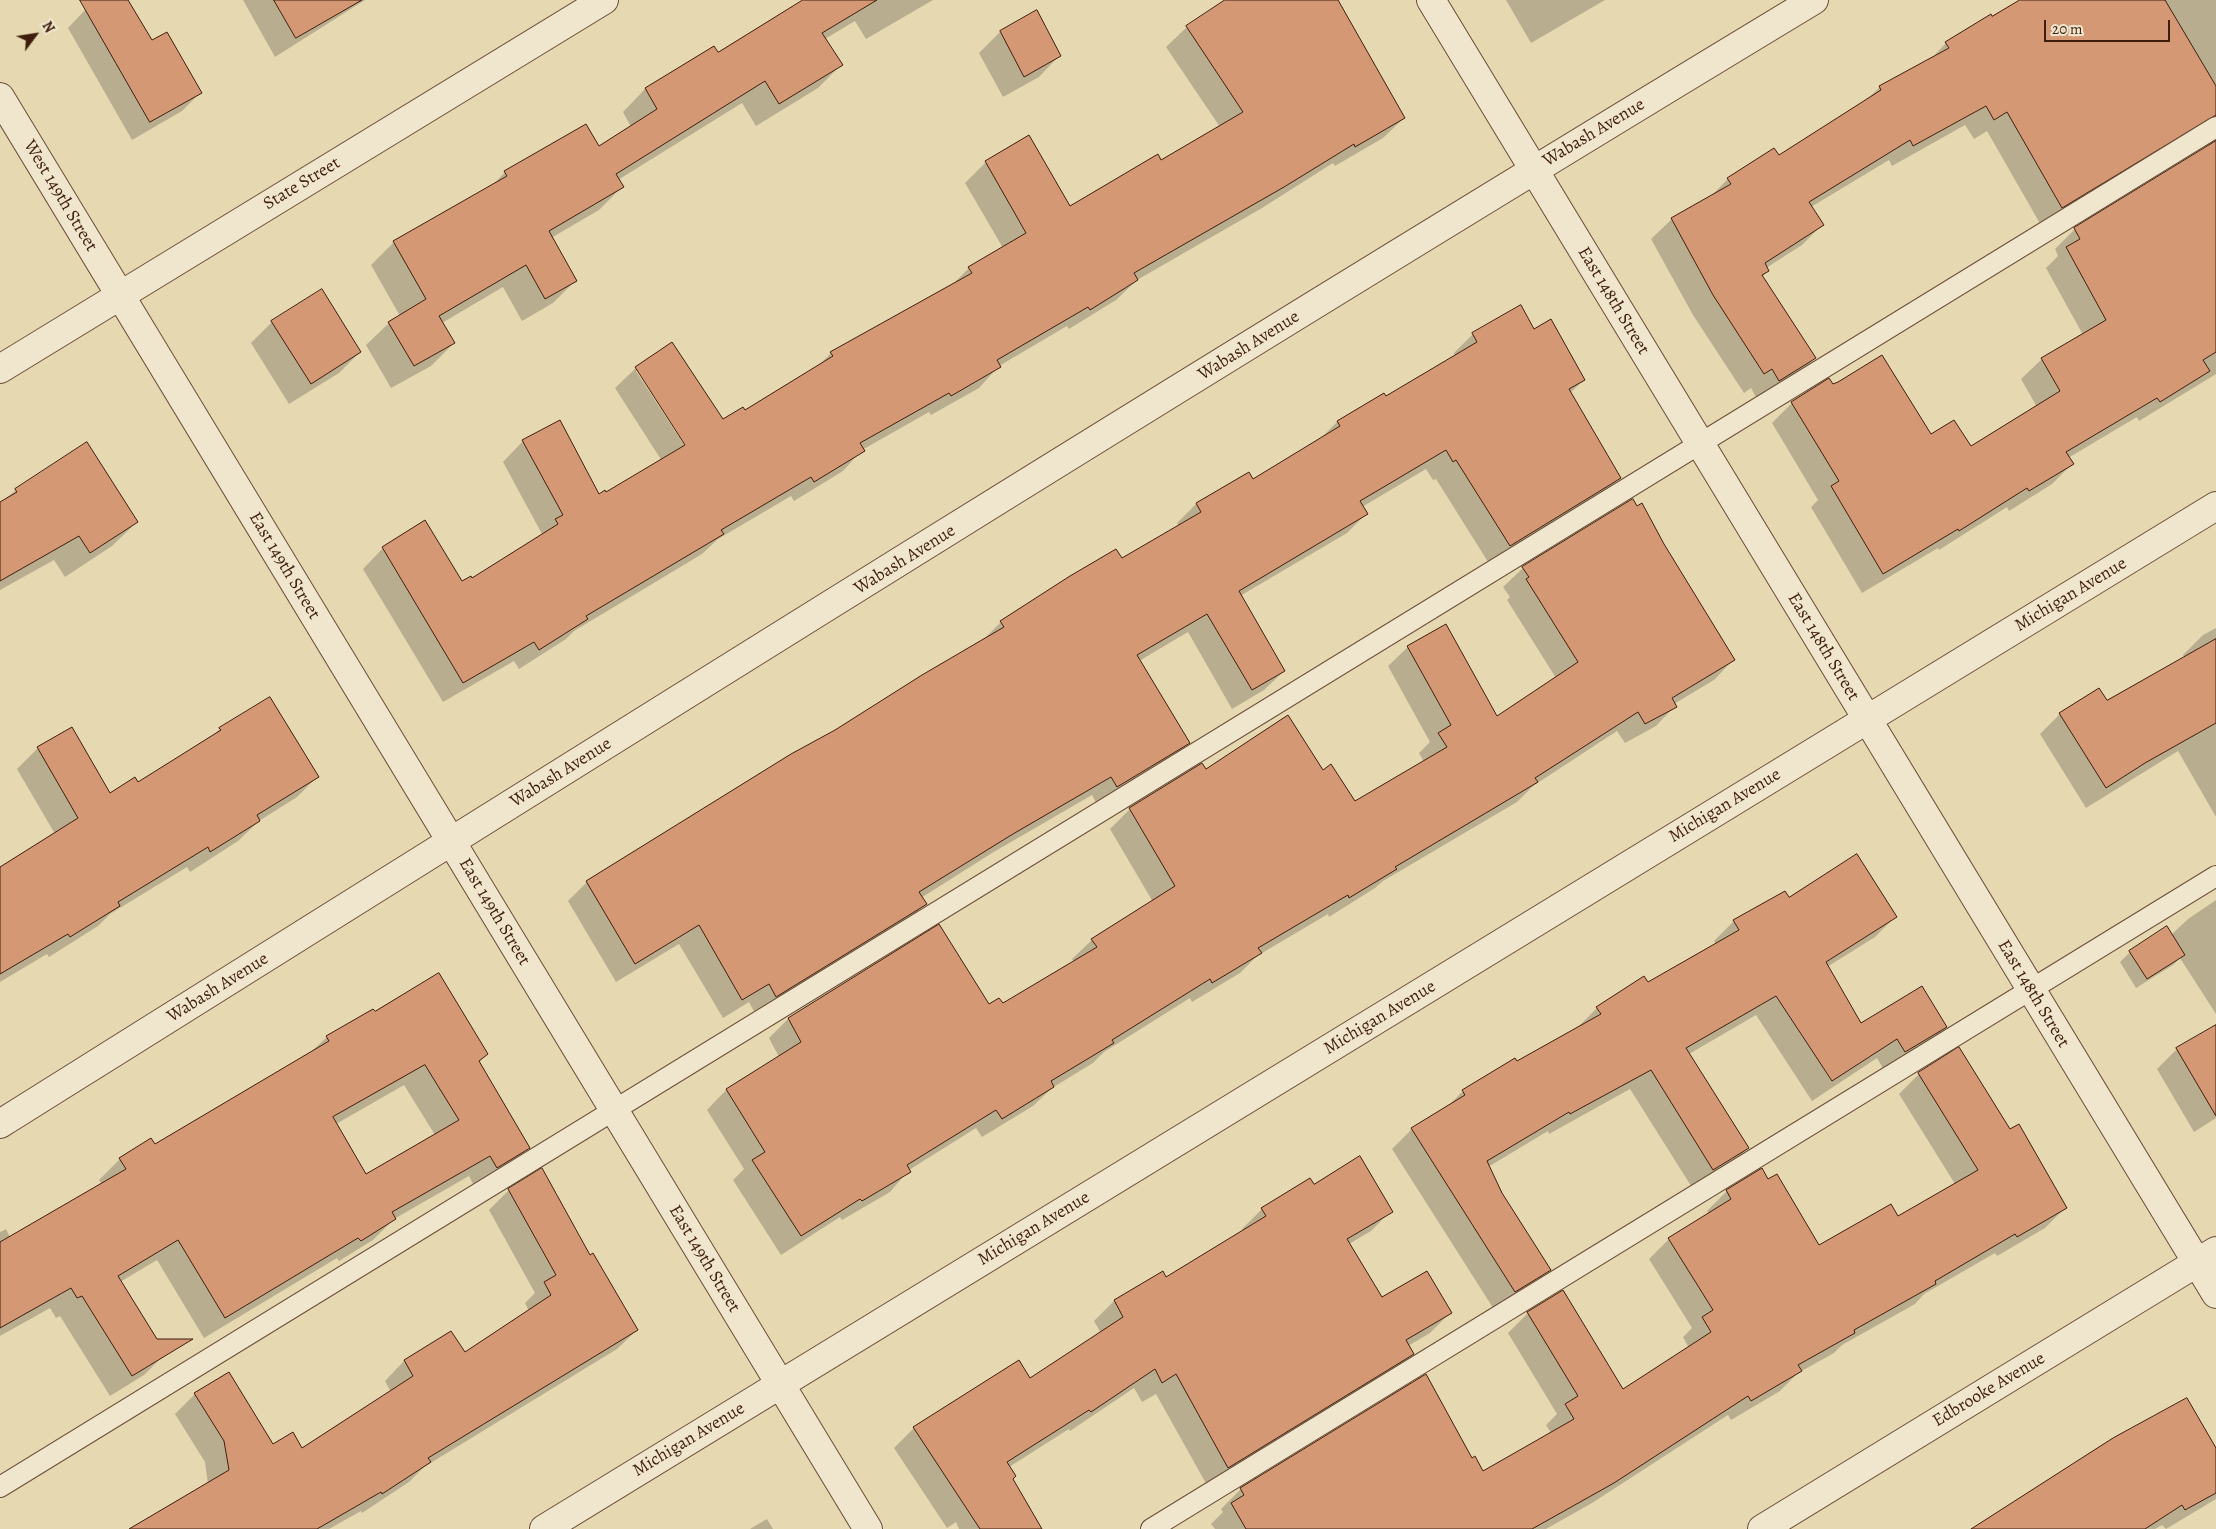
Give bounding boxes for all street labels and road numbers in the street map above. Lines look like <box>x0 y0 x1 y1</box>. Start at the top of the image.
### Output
street label: Wabash Avenue <box>1539 94 1649 172</box>
street label: West 149th Street <box>18 136 102 256</box>
street label: State Street <box>260 153 344 215</box>
street label: East 148th Street <box>1572 243 1654 359</box>
street label: Wabash Avenue <box>1194 306 1304 386</box>
street label: East 149th Street <box>244 508 324 624</box>
street label: Wabash Avenue <box>850 520 960 600</box>
street label: Michigan Avenue <box>2011 553 2131 637</box>
street label: East 148th Street <box>1782 589 1864 705</box>
street label: Wabash Avenue <box>506 733 616 813</box>
street label: Michigan Avenue <box>1665 764 1785 848</box>
street label: East 149th Street <box>454 854 534 970</box>
street label: East 148th Street <box>1992 936 2074 1052</box>
street label: Wabash Avenue <box>163 948 273 1028</box>
street label: Michigan Avenue <box>1320 976 1440 1060</box>
street label: Michigan Avenue <box>974 1187 1094 1271</box>
street label: East 149th Street <box>664 1201 744 1317</box>
street label: Edbrooke Avenue <box>1929 1348 2049 1432</box>
street label: Michigan Avenue <box>629 1398 749 1482</box>

